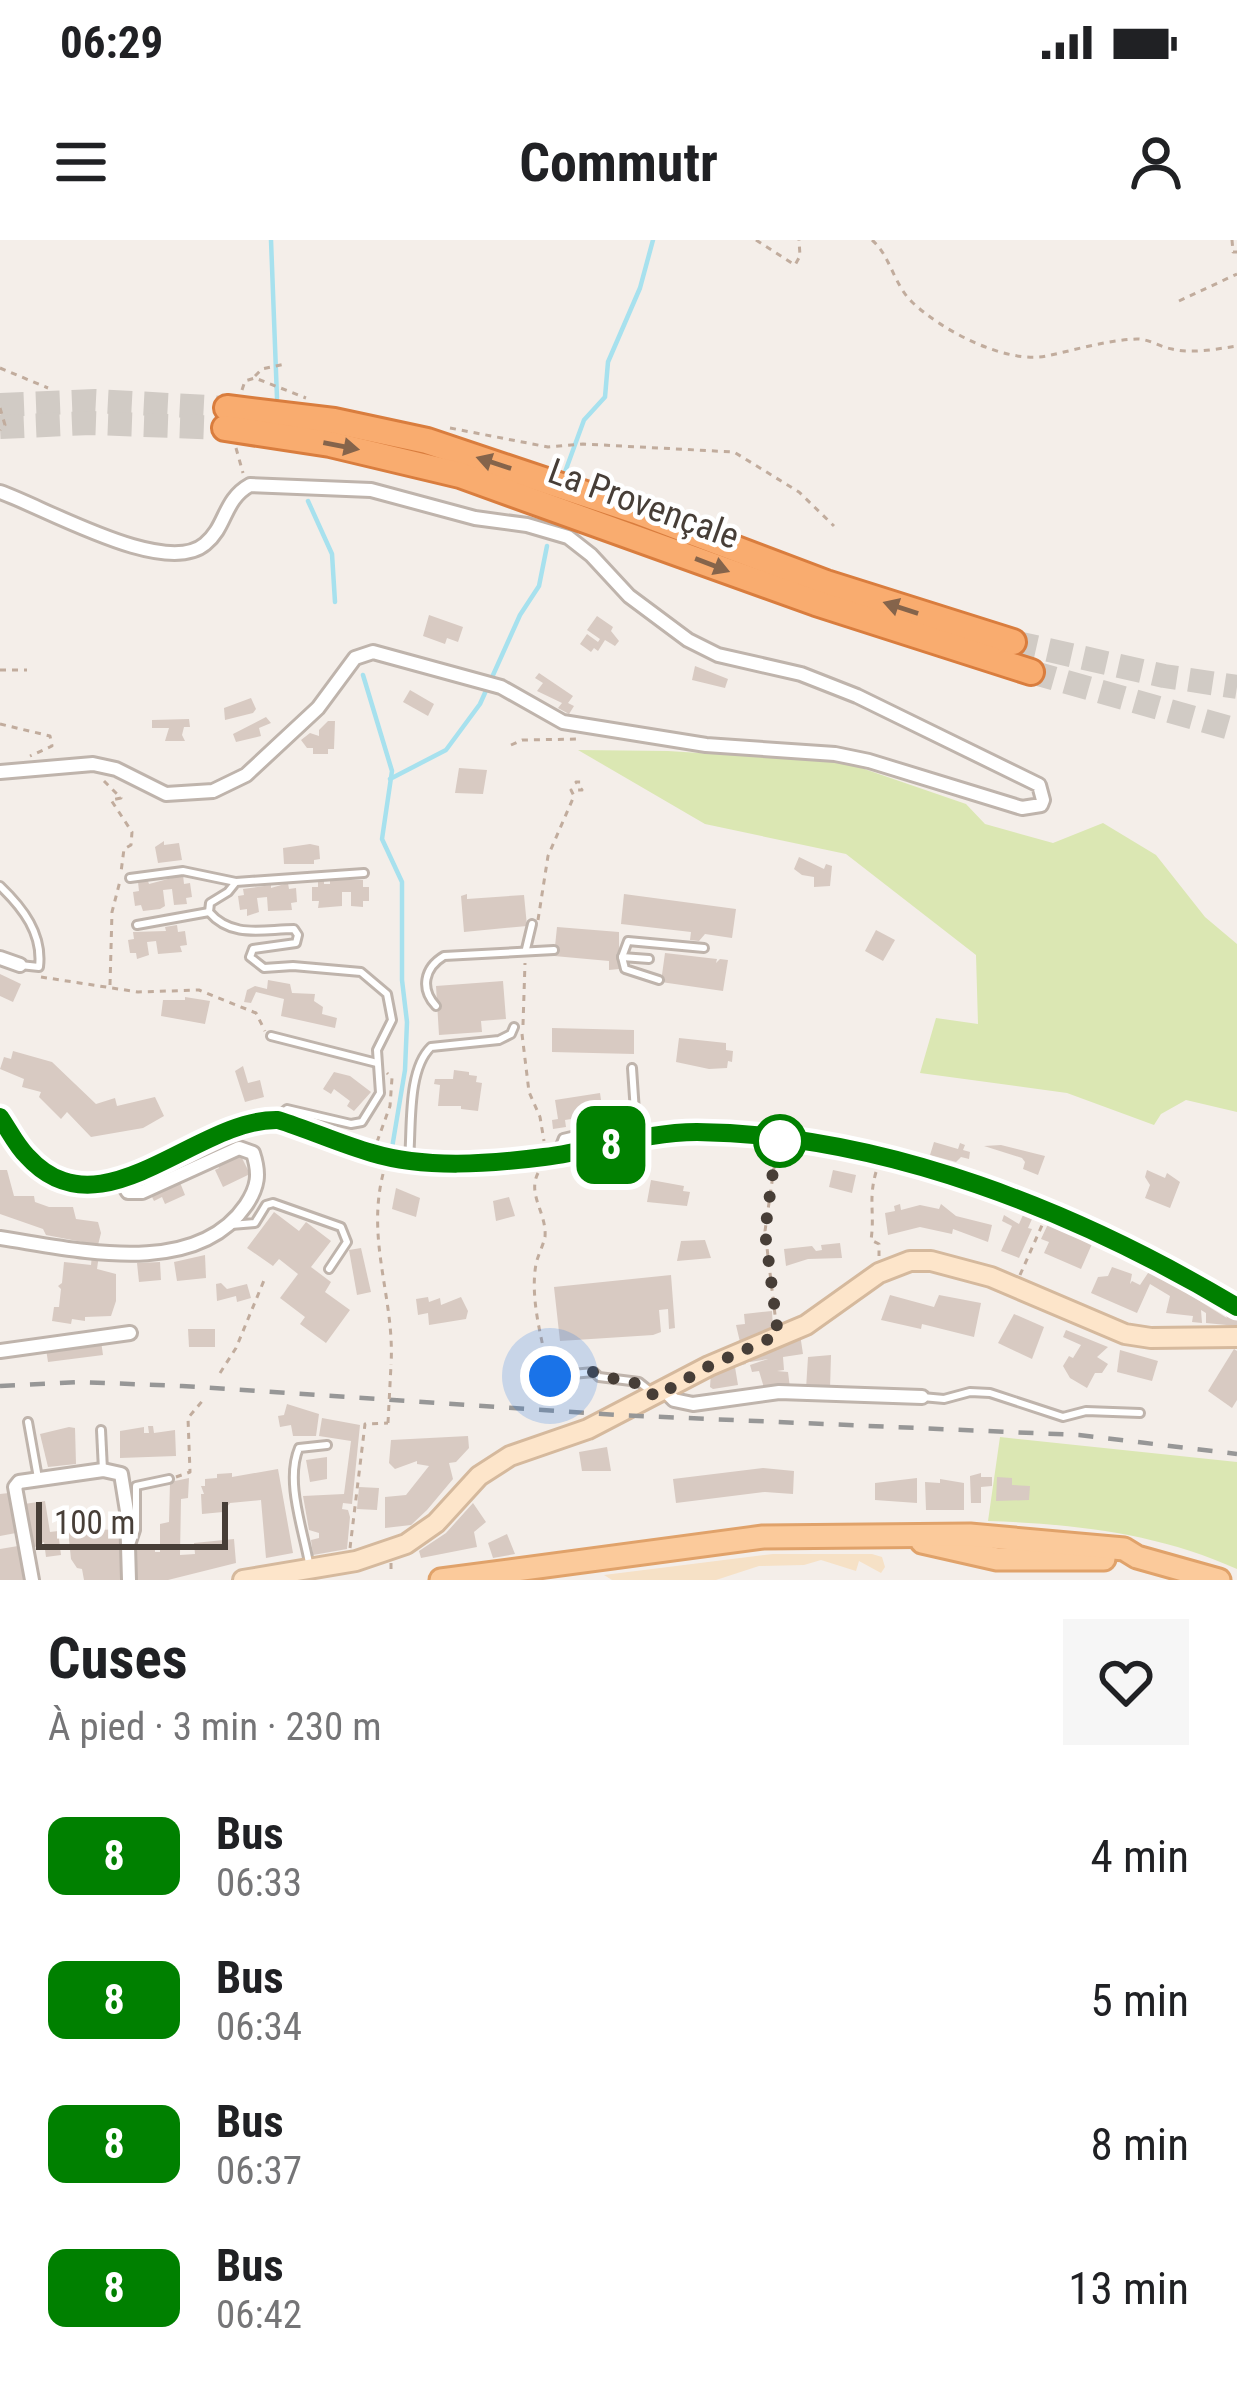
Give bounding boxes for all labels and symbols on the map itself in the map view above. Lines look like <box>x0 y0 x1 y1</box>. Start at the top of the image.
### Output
one-way arrow <box>322 438 360 457</box>
street label: La Provençale <box>543 450 745 558</box>
one-way arrow <box>475 452 512 471</box>
one-way arrow <box>694 557 730 576</box>
one-way arrow <box>882 598 919 617</box>
line badge: 8 <box>572 1106 650 1184</box>
unlabelled marker <box>755 1116 805 1166</box>
your location <box>520 1346 580 1406</box>
scale bar <box>36 1496 228 1549</box>

